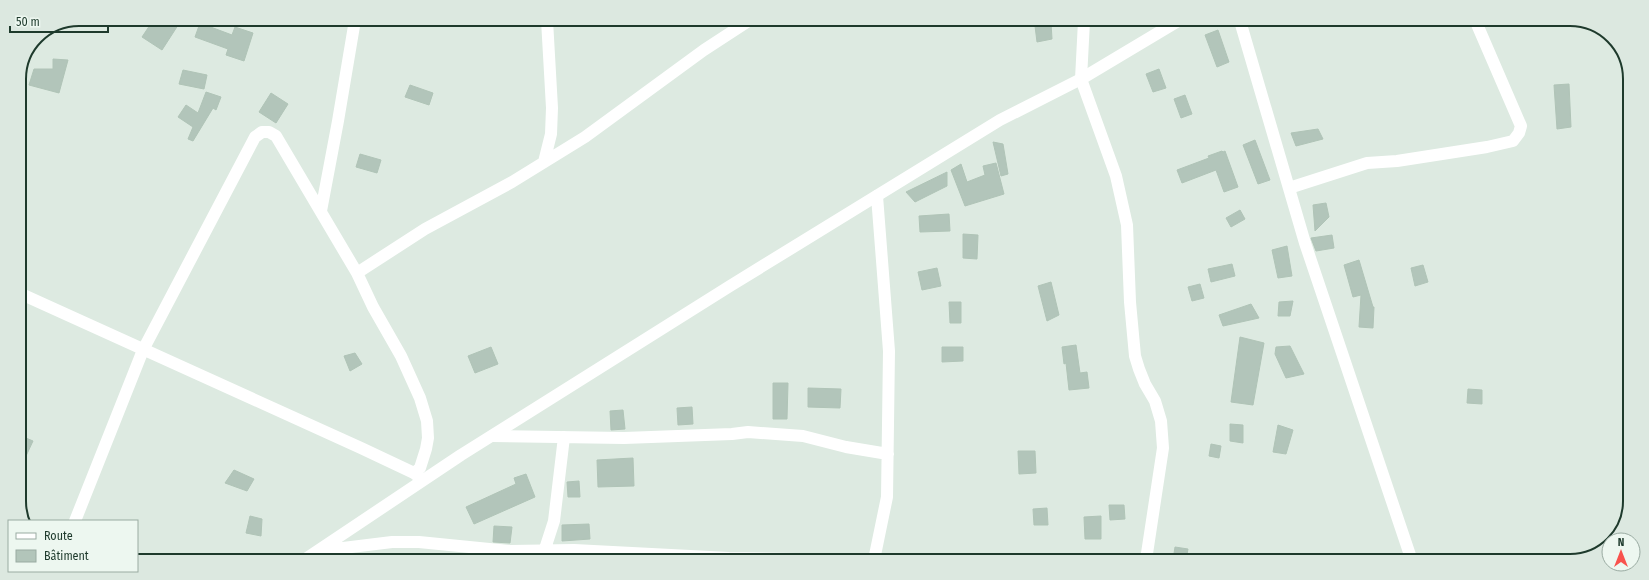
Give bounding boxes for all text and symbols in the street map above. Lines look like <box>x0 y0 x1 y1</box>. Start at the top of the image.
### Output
scale bar <box>10 8 108 34</box>
text: 50 m <box>16 15 40 29</box>
legend <box>8 520 138 572</box>
text: Route <box>44 529 73 543</box>
north arrow <box>1601 532 1641 572</box>
text: N <box>1618 536 1624 549</box>
text: Bâtiment <box>44 549 89 563</box>

